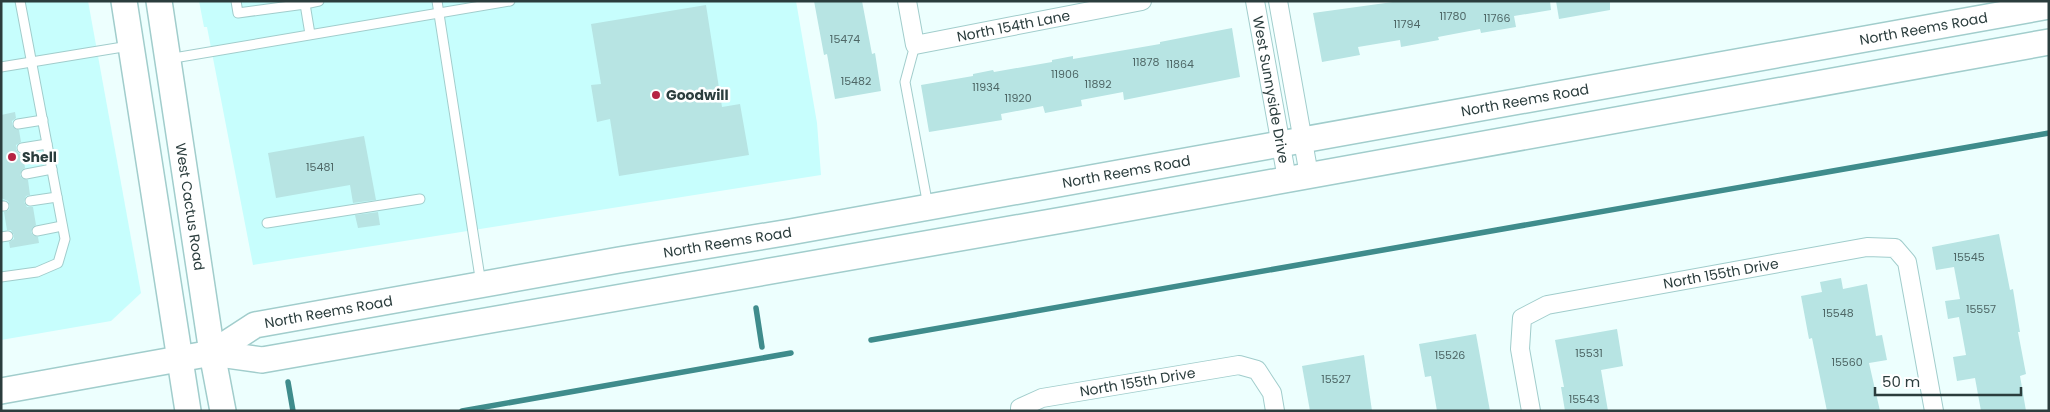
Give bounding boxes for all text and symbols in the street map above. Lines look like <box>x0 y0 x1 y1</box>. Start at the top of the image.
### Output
street label: North 154th Lane <box>955 5 1072 47</box>
street label: North Reems Road <box>1858 7 1989 50</box>
house number: 11780 <box>1440 8 1467 24</box>
house number: 11766 <box>1483 10 1511 26</box>
street label: West Sunnyside Drive <box>1248 14 1294 165</box>
house number: 11794 <box>1394 16 1421 32</box>
house number: 15474 <box>830 31 860 47</box>
house number: 11878 <box>1133 54 1160 70</box>
house number: 11864 <box>1166 56 1194 72</box>
house number: 11906 <box>1051 66 1079 82</box>
house number: 15482 <box>841 73 871 89</box>
house number: 11892 <box>1084 76 1112 92</box>
house number: 11934 <box>972 79 1000 95</box>
street label: North Reems Road <box>1459 79 1590 121</box>
place label: Goodwill <box>666 85 729 105</box>
marker: Goodwill <box>650 89 662 101</box>
house number: 11920 <box>1004 90 1032 106</box>
street label: West Cactus Road <box>170 141 209 272</box>
place label: Shell <box>22 147 57 167</box>
street label: North Reems Road <box>1061 150 1192 193</box>
marker: Shell <box>6 151 18 163</box>
house number: 15481 <box>306 159 334 175</box>
street label: North Reems Road <box>662 222 793 263</box>
house number: 15545 <box>1953 249 1985 265</box>
street label: North 155th Drive <box>1662 253 1781 294</box>
street label: North Reems Road <box>263 291 394 333</box>
house number: 15557 <box>1966 301 1996 317</box>
house number: 15548 <box>1822 305 1854 321</box>
house number: 15531 <box>1575 345 1603 361</box>
house number: 15526 <box>1435 347 1465 363</box>
house number: 15560 <box>1831 354 1863 370</box>
street label: North 155th Drive <box>1078 362 1197 402</box>
scale bar <box>1875 364 2021 396</box>
house number: 15527 <box>1321 371 1351 387</box>
text: 50 m <box>1882 371 1920 392</box>
house number: 15543 <box>1569 391 1599 407</box>

